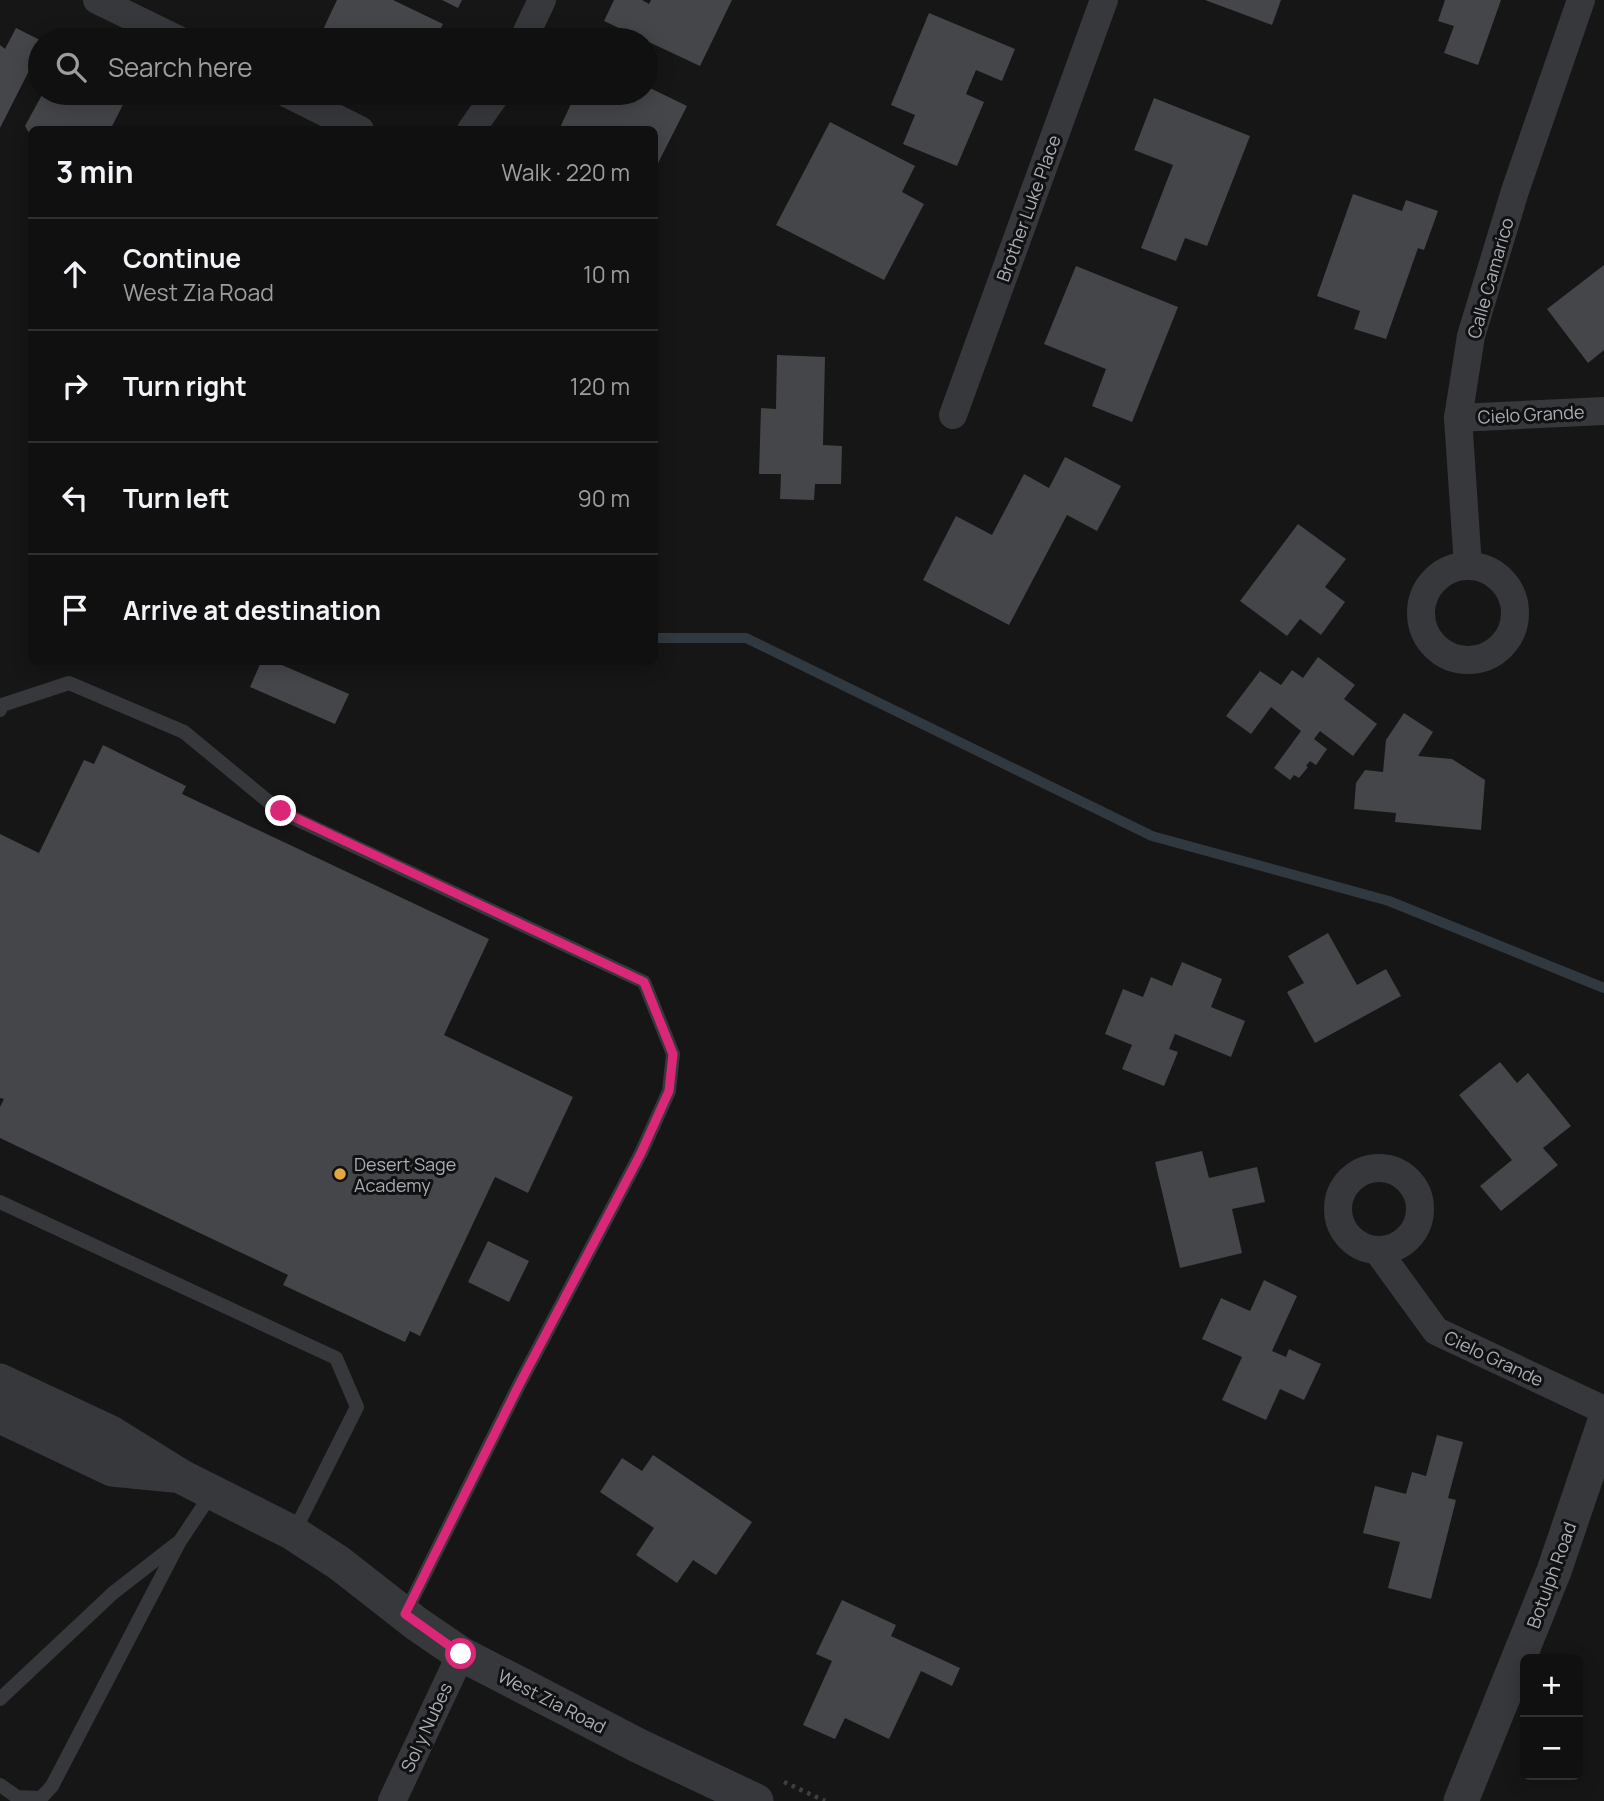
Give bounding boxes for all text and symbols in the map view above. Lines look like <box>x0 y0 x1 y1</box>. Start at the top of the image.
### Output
search box <box>28 28 658 105</box>
icon: search <box>52 48 90 86</box>
text: Search here <box>108 49 253 85</box>
street label: Brother Luke Place <box>990 131 1066 285</box>
text: 3 min <box>56 151 134 192</box>
text: Walk · 220 m <box>501 156 630 188</box>
street label: Calle Camarico <box>1461 215 1519 341</box>
text: Continue <box>123 240 241 276</box>
icon: ahead <box>56 255 94 293</box>
text: 10 m <box>583 258 630 290</box>
text: West Zia Road <box>123 276 274 308</box>
icon: right <box>56 367 94 405</box>
text: Turn right <box>123 368 247 404</box>
text: 120 m <box>570 370 630 402</box>
street label: Cielo Grande <box>1477 399 1585 429</box>
icon: left <box>56 479 94 517</box>
text: Turn left <box>123 480 230 516</box>
text: 90 m <box>578 482 630 514</box>
icon: arrive <box>56 591 94 629</box>
text: Arrive at destination <box>123 592 381 628</box>
route end <box>265 795 296 826</box>
place label: Desert Sage Academy <box>354 1152 456 1197</box>
marker: Desert Sage Academy <box>332 1166 348 1182</box>
street label: Cielo Grande <box>1441 1325 1547 1391</box>
street label: Botulph Road <box>1521 1519 1581 1631</box>
route start <box>445 1638 476 1669</box>
map controls <box>1520 1654 1583 1780</box>
button: + <box>1520 1654 1583 1717</box>
street label: West Zia Road <box>494 1664 610 1738</box>
street label: Sol y Nubes <box>395 1678 457 1776</box>
button: − <box>1520 1717 1583 1780</box>

